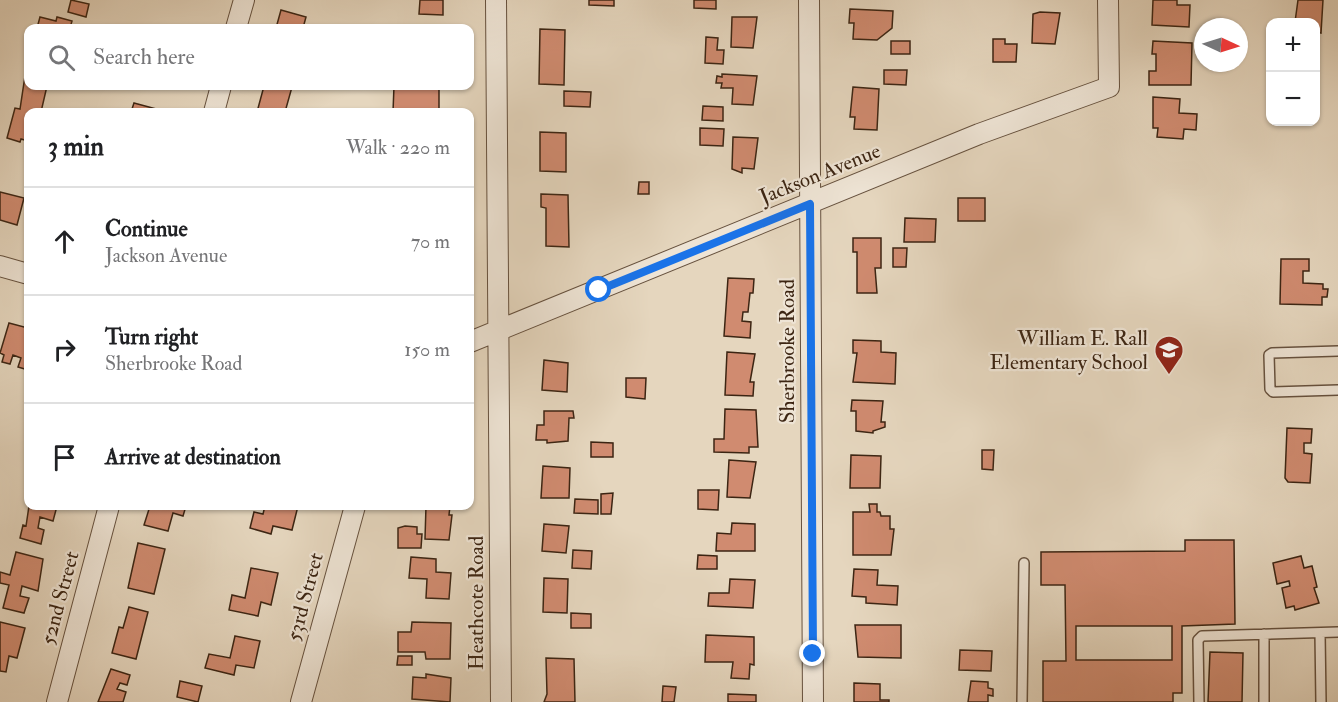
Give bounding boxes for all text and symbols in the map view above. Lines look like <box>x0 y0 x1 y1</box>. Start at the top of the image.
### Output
north arrow <box>1194 18 1248 72</box>
map controls <box>1266 18 1320 126</box>
button: + <box>1266 18 1320 72</box>
search box <box>24 24 474 90</box>
icon: search <box>45 41 78 74</box>
text: Search here <box>93 43 195 71</box>
button: − <box>1266 72 1320 126</box>
text: 3 min <box>48 131 104 163</box>
text: Walk · 220 m <box>346 135 450 160</box>
street label: Jackson Avenue <box>754 137 885 211</box>
text: Continue <box>105 215 188 243</box>
icon: ahead <box>48 225 81 258</box>
text: 70 m <box>411 229 450 254</box>
text: Jackson Avenue <box>105 243 227 268</box>
route start <box>585 276 611 302</box>
street label: Sherbrooke Road <box>774 278 801 423</box>
text: Turn right <box>105 323 198 351</box>
place label: William E. Rall Elementary School <box>990 325 1149 376</box>
icon: right <box>48 333 81 366</box>
school or university icon: William E. Rall Elementary School <box>1153 334 1185 376</box>
text: 150 m <box>404 337 450 362</box>
text: Sherbrooke Road <box>105 351 242 376</box>
icon: arrive <box>48 441 81 474</box>
text: Arrive at destination <box>105 443 281 471</box>
street label: Heathcote Road <box>463 535 490 670</box>
street label: 52nd Street <box>35 548 86 648</box>
street label: 53rd Street <box>280 550 330 644</box>
route end <box>799 640 825 666</box>

